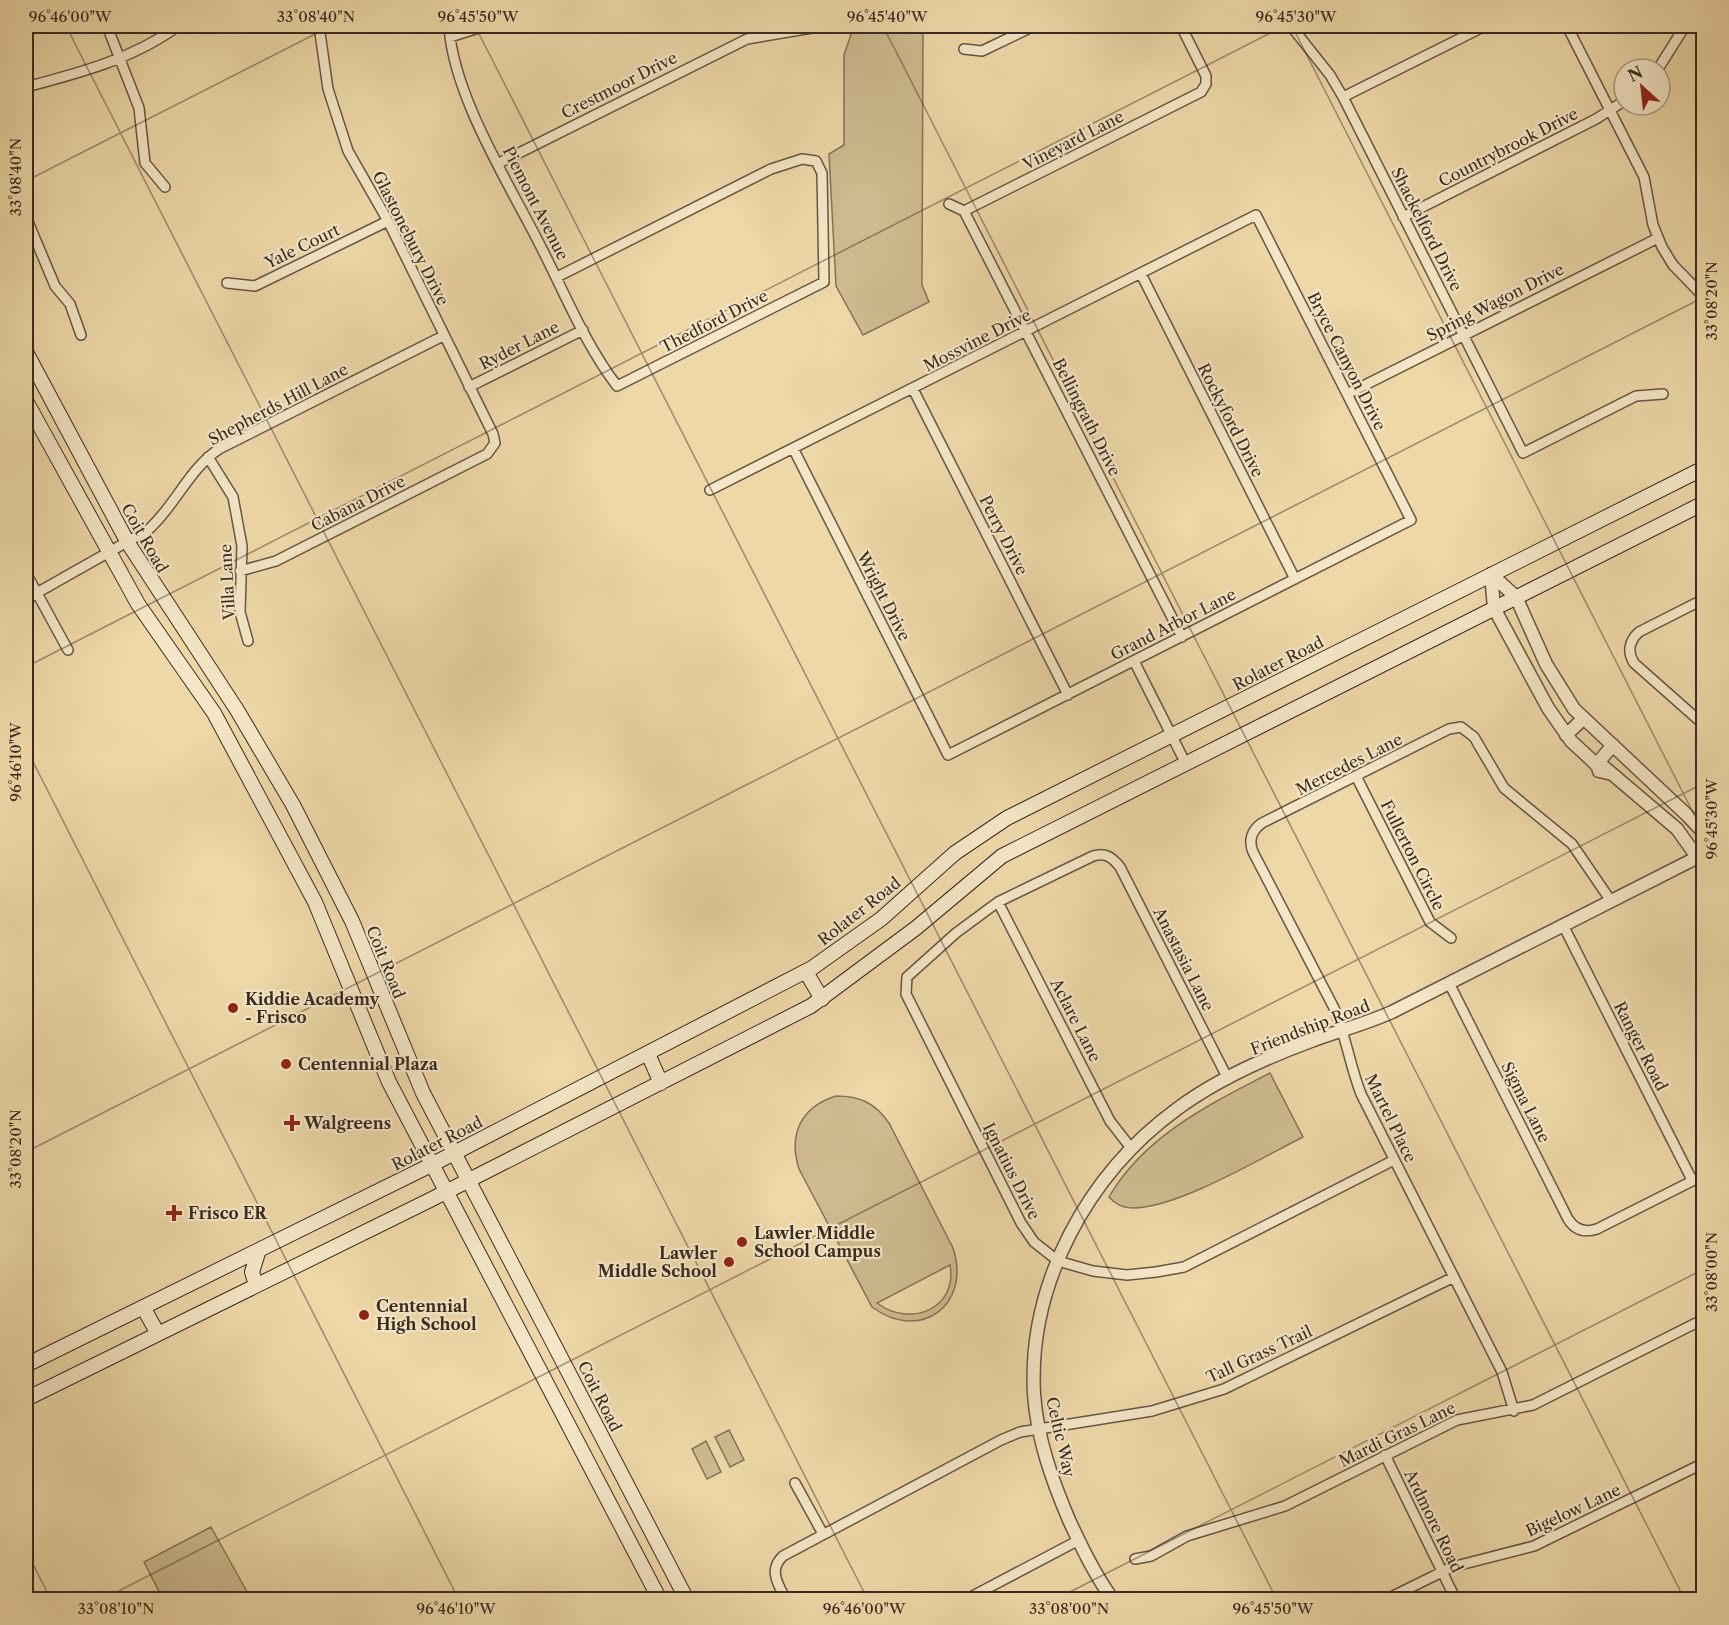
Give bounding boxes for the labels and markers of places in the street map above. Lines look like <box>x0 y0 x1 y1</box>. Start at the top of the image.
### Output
place label: Kiddie Academy - Frisco <box>245 989 380 1027</box>
marker: Kiddie Academy - Frisco <box>226 1001 240 1015</box>
place label: Centennial Plaza <box>298 1054 439 1074</box>
marker: Centennial Plaza <box>279 1057 293 1071</box>
place label: Walgreens <box>303 1113 391 1133</box>
marker: Walgreens <box>285 1116 299 1130</box>
place label: Frisco ER <box>188 1203 267 1223</box>
marker: Frisco ER <box>165 1204 183 1222</box>
place label: Lawler Middle School Campus <box>754 1223 881 1261</box>
marker: Lawler Middle School Campus <box>735 1235 749 1249</box>
place label: Lawler Middle School <box>598 1243 717 1281</box>
marker: Lawler Middle School <box>722 1255 736 1269</box>
place label: Centennial High School <box>376 1296 477 1334</box>
marker: Centennial High School <box>357 1308 371 1322</box>

